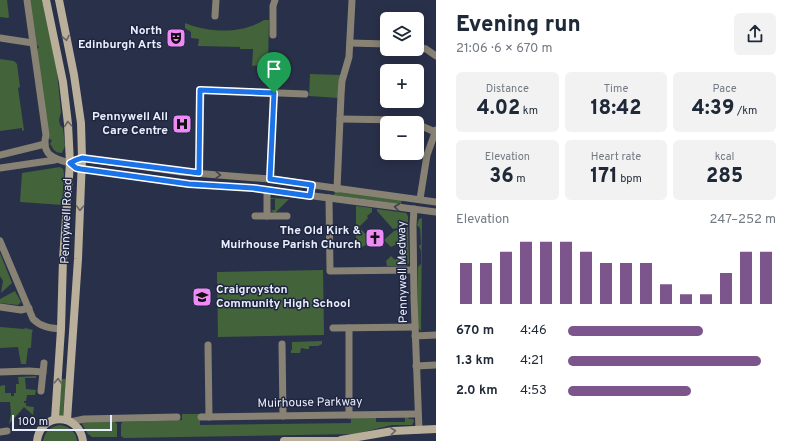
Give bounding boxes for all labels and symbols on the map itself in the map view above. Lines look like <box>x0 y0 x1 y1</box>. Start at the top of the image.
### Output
place label: North Edinburgh Arts <box>78 23 162 53</box>
theatre icon: North Edinburgh Arts <box>165 27 187 49</box>
one-way arrow <box>62 35 70 41</box>
pin <box>257 52 291 93</box>
place label: Pennywell All Care Centre <box>92 109 168 139</box>
hospital icon: Pennywell All Care Centre <box>171 113 193 135</box>
one-way arrow <box>64 121 73 127</box>
one-way arrow <box>215 170 221 179</box>
street label: Pennywell Road <box>58 178 76 264</box>
one-way arrow <box>394 203 400 212</box>
one-way arrow <box>75 205 84 211</box>
street label: Pennywell Medway <box>394 221 412 323</box>
place label: The Old Kirk & Muirhouse Parish Church <box>221 223 361 253</box>
church icon: The Old Kirk & Muirhouse Parish Church <box>364 227 386 249</box>
place label: Craigroyston Community High School <box>216 282 350 312</box>
school or university icon: Craigroyston Community High School <box>191 286 213 308</box>
one-way arrow <box>54 378 62 384</box>
street label: Muirhouse Parkway <box>257 394 363 412</box>
scale bar <box>12 413 112 432</box>
one-way arrow <box>390 427 396 436</box>

